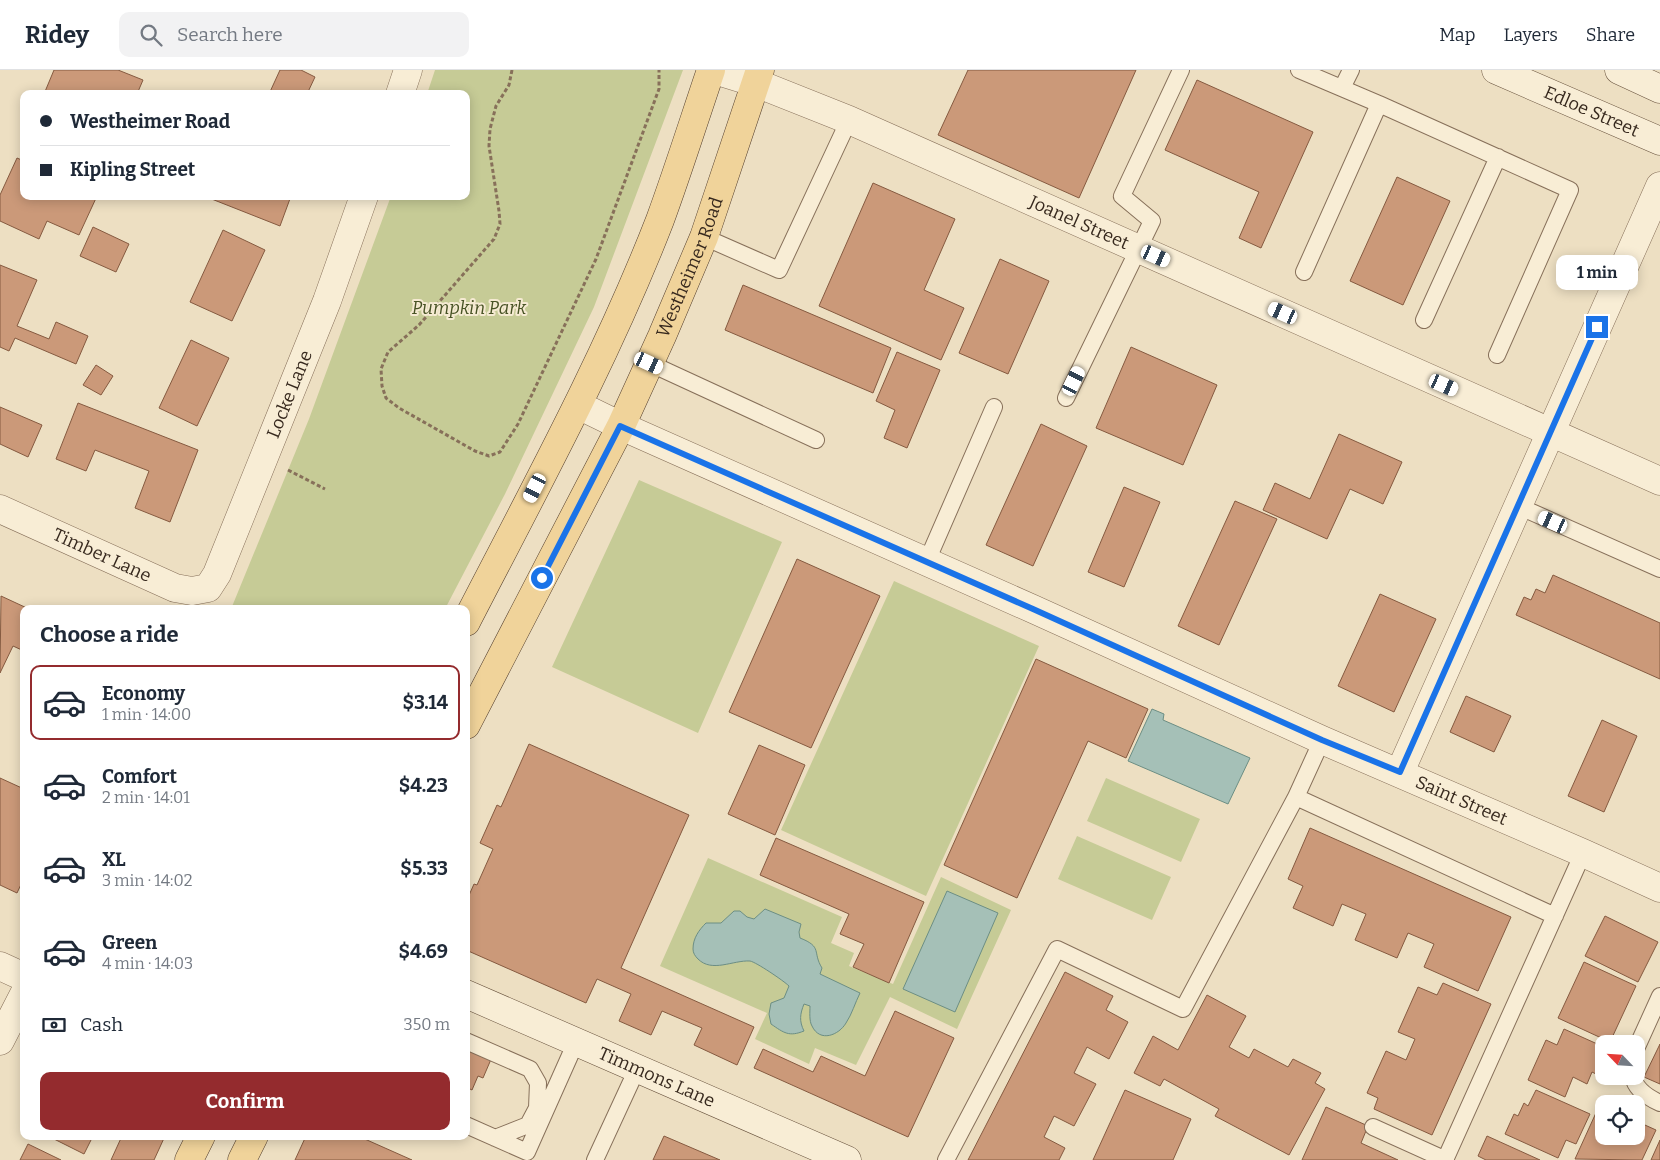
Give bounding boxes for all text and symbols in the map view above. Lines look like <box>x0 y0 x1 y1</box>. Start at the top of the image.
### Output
search box <box>119 12 469 57</box>
text: Ridey <box>25 21 89 49</box>
icon: search <box>137 21 165 49</box>
text: Search here <box>177 23 283 46</box>
text: Map <box>1439 24 1475 46</box>
text: Layers <box>1503 24 1558 46</box>
text: Share <box>1586 24 1635 46</box>
street label: Edloe Street <box>1540 81 1643 142</box>
text: Westheimer Road <box>70 110 230 133</box>
text: Kipling Street <box>70 158 195 181</box>
street label: Joanel Street <box>1025 190 1133 254</box>
street label: Westheimer Road <box>652 194 728 341</box>
car <box>1139 243 1172 269</box>
callout: 1 min <box>1556 254 1638 290</box>
text: 1 min <box>1577 263 1617 282</box>
park label: Pumpkin Park <box>412 297 526 319</box>
car <box>1266 300 1299 326</box>
route end <box>1586 316 1608 338</box>
street label: Locke Lane <box>262 347 317 441</box>
car <box>632 350 665 376</box>
car <box>1060 364 1087 398</box>
car <box>1427 372 1460 398</box>
car <box>521 471 548 505</box>
car <box>1536 509 1569 535</box>
street label: Timber Lane <box>50 523 155 587</box>
route start <box>531 567 553 589</box>
text: Choose a ride <box>40 621 179 648</box>
icon: car <box>42 680 87 725</box>
text: Economy <box>102 682 185 705</box>
text: $3.14 <box>402 691 448 714</box>
text: 1 min · 14:00 <box>102 705 191 724</box>
icon: car <box>42 763 87 808</box>
text: Comfort <box>102 765 177 788</box>
street label: Saint Street <box>1412 771 1511 830</box>
text: $4.23 <box>399 774 448 797</box>
text: 2 min · 14:01 <box>102 788 190 807</box>
icon: car <box>42 846 87 891</box>
text: XL <box>102 848 126 871</box>
text: $5.33 <box>400 857 448 880</box>
text: 3 min · 14:02 <box>102 871 192 890</box>
icon: car <box>42 929 87 974</box>
text: Green <box>102 931 157 954</box>
text: $4.69 <box>398 940 448 963</box>
text: 4 min · 14:03 <box>102 954 193 973</box>
icon: cash <box>40 1011 68 1039</box>
text: Cash <box>80 1013 123 1036</box>
text: 350 m <box>404 1015 450 1034</box>
north arrow <box>1595 1035 1645 1085</box>
map controls <box>1595 1035 1645 1145</box>
street label: Timmons Lane <box>595 1042 718 1112</box>
button: Confirm <box>40 1072 450 1130</box>
button: locate <box>1595 1095 1645 1145</box>

